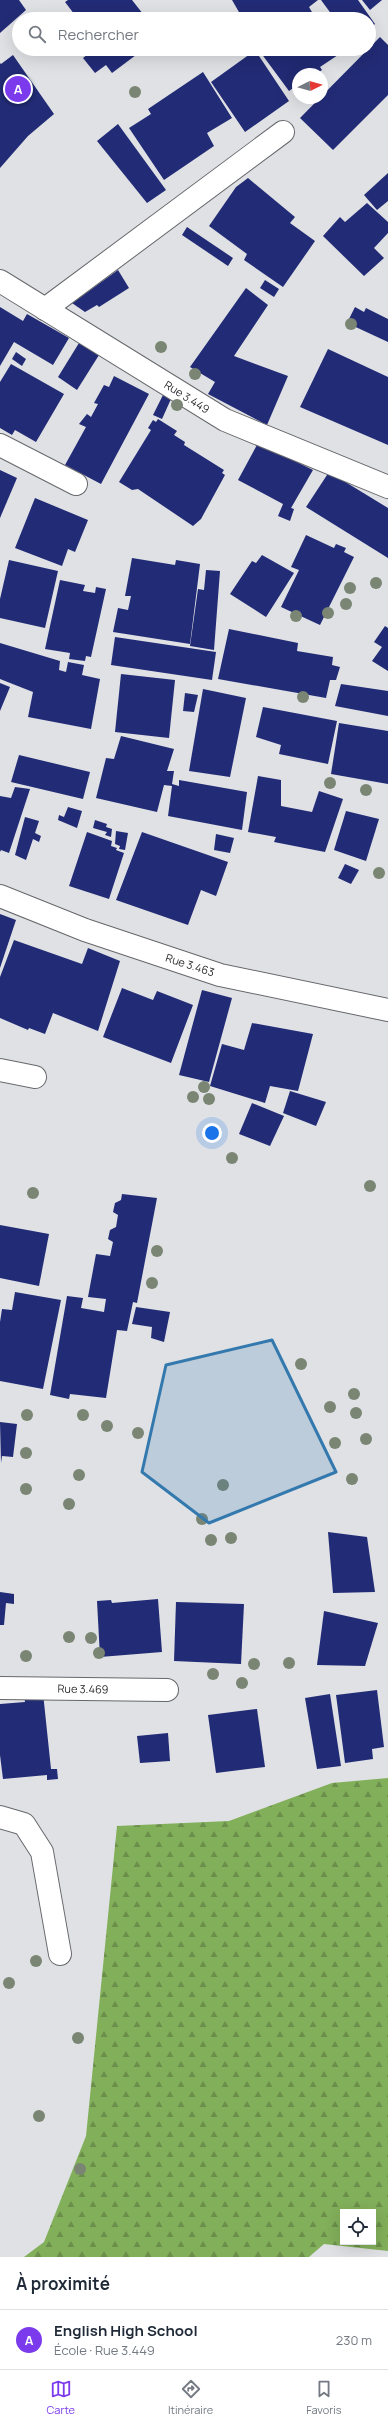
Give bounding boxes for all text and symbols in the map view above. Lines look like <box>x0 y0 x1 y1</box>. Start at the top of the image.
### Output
search box <box>12 12 376 56</box>
icon: search <box>26 23 48 45</box>
text: Rechercher <box>58 24 139 45</box>
north arrow <box>292 68 328 104</box>
pin: A <box>5 74 31 104</box>
street label: Rue 3.449 <box>162 377 213 416</box>
street label: Rue 3.463 <box>164 950 216 979</box>
your location <box>202 1123 222 1143</box>
street label: Rue 3.469 <box>57 1681 109 1696</box>
map controls <box>340 2209 376 2245</box>
button: locate <box>340 2209 376 2245</box>
text: À proximité <box>16 2272 110 2295</box>
text: English High School <box>54 2320 198 2341</box>
text: A <box>25 2331 33 2349</box>
text: 230 m <box>336 2331 372 2349</box>
text: École · Rue 3.449 <box>54 2341 155 2359</box>
tab: Carte <box>46 2378 75 2417</box>
tab: Itinéraire <box>168 2378 213 2417</box>
tab: Favoris <box>306 2378 342 2417</box>

